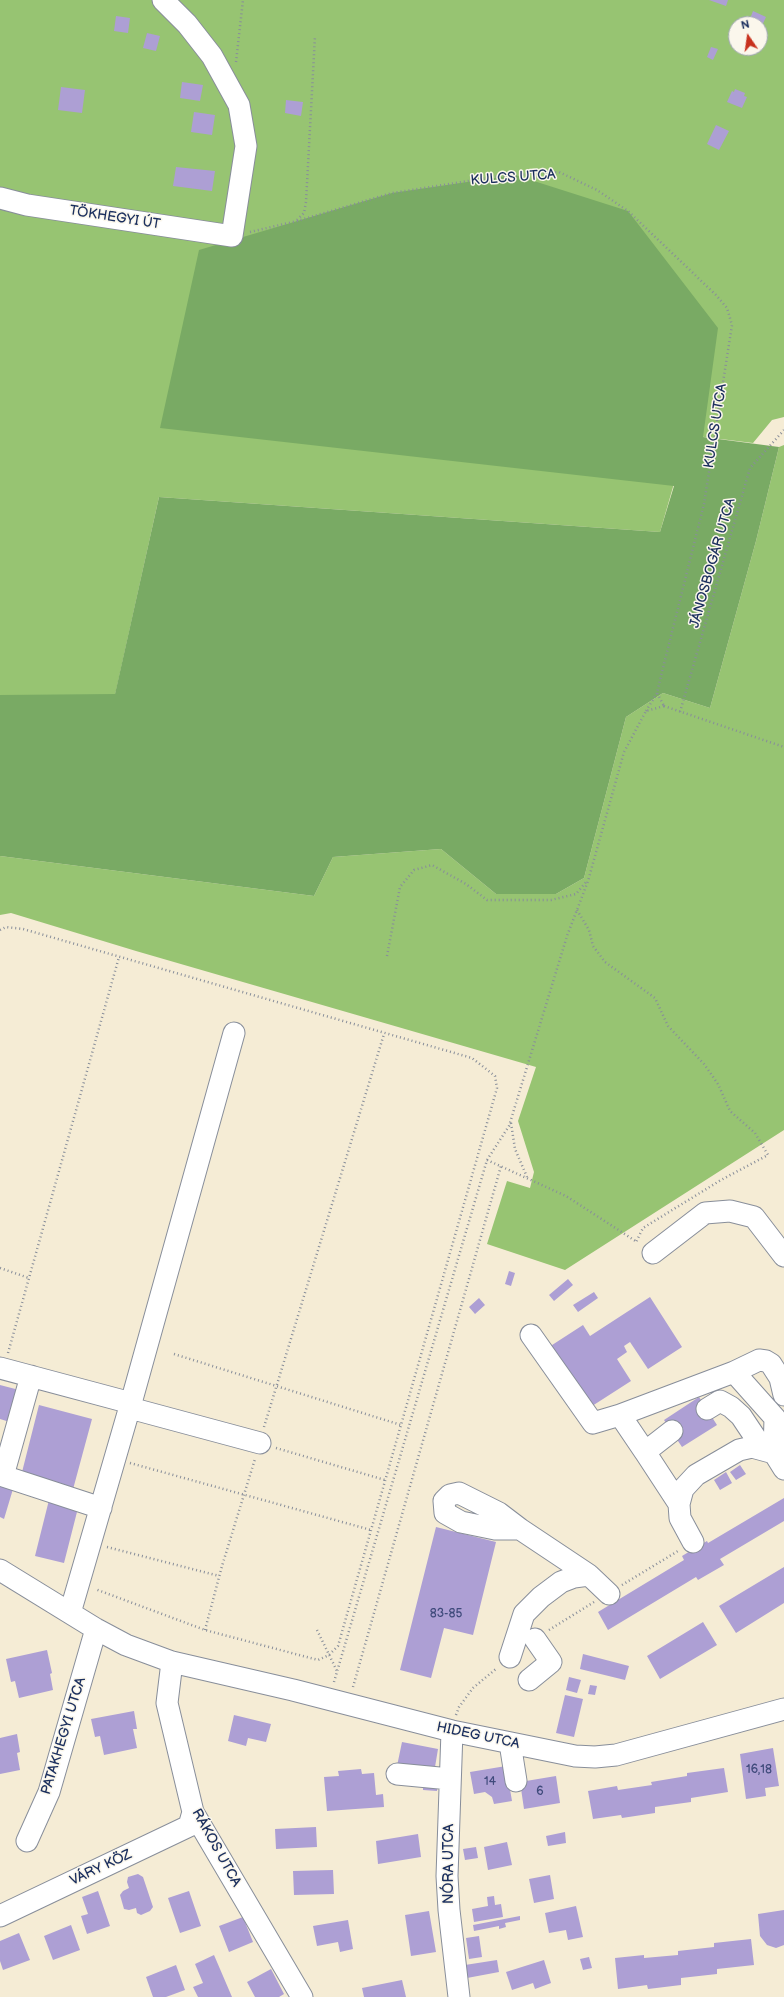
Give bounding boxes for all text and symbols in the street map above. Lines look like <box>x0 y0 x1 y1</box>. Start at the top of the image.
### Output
north arrow <box>728 16 768 56</box>
text: N <box>740 18 751 32</box>
street label: KULCS UTCA <box>470 167 556 189</box>
street label: TÖKHEGYI ÚT <box>68 203 162 233</box>
street label: KULCS UTCA <box>701 383 731 469</box>
street label: JÁNOSBOGÁR UTCA <box>686 496 740 630</box>
house number: 83-85 <box>430 1607 462 1621</box>
street label: PATAKHEGYI UTCA <box>38 1675 90 1797</box>
street label: HIDEG UTCA <box>435 1719 521 1753</box>
house number: 16,18 <box>746 1763 772 1777</box>
house number: 14 <box>484 1775 496 1789</box>
house number: 6 <box>536 1785 544 1799</box>
street label: RÁKOS UTCA <box>188 1806 244 1890</box>
street label: NÓRA UTCA <box>441 1824 457 1904</box>
street label: VÁRY KÖZ <box>67 1846 135 1890</box>

